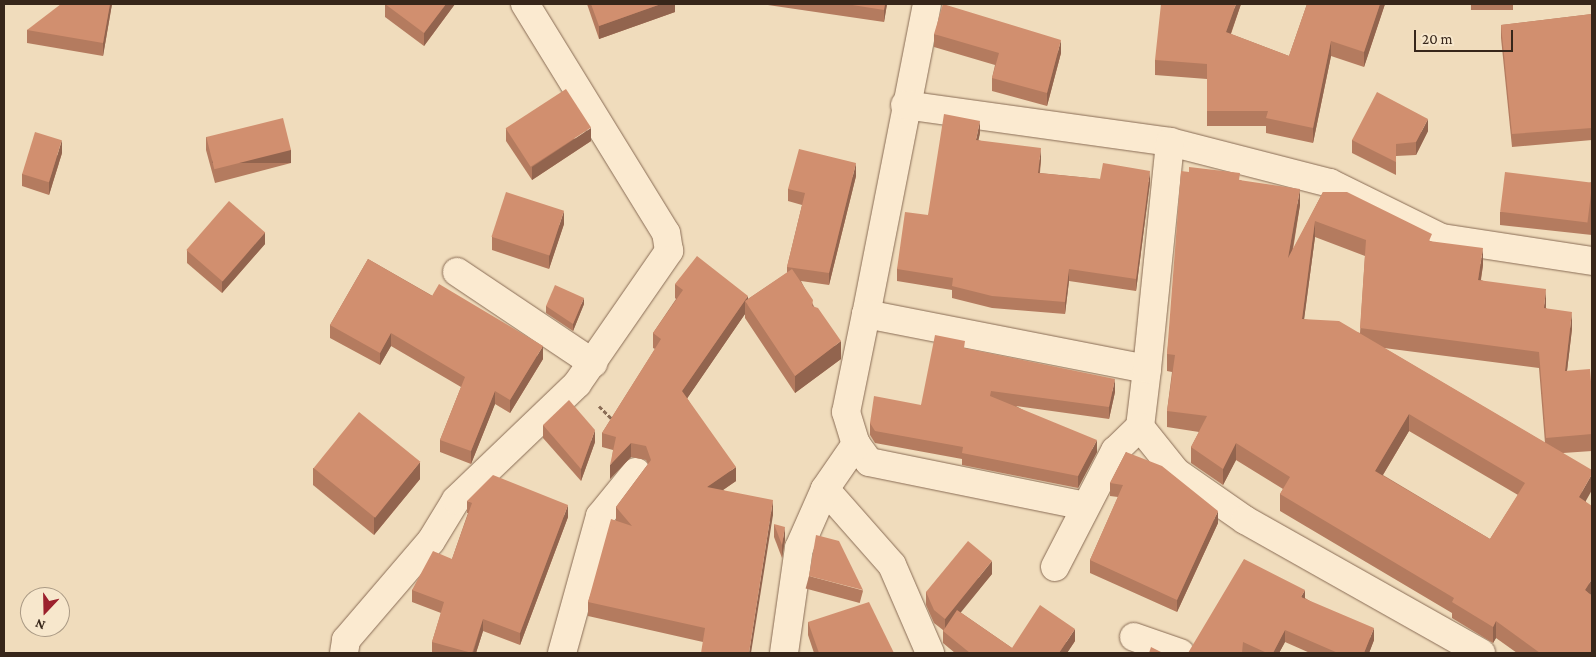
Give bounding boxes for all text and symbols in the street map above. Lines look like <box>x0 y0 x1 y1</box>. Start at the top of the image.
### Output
scale bar <box>1416 20 1515 52</box>
text: 20 m <box>1422 31 1453 47</box>
north arrow <box>20 587 70 637</box>
text: N <box>33 616 47 634</box>

